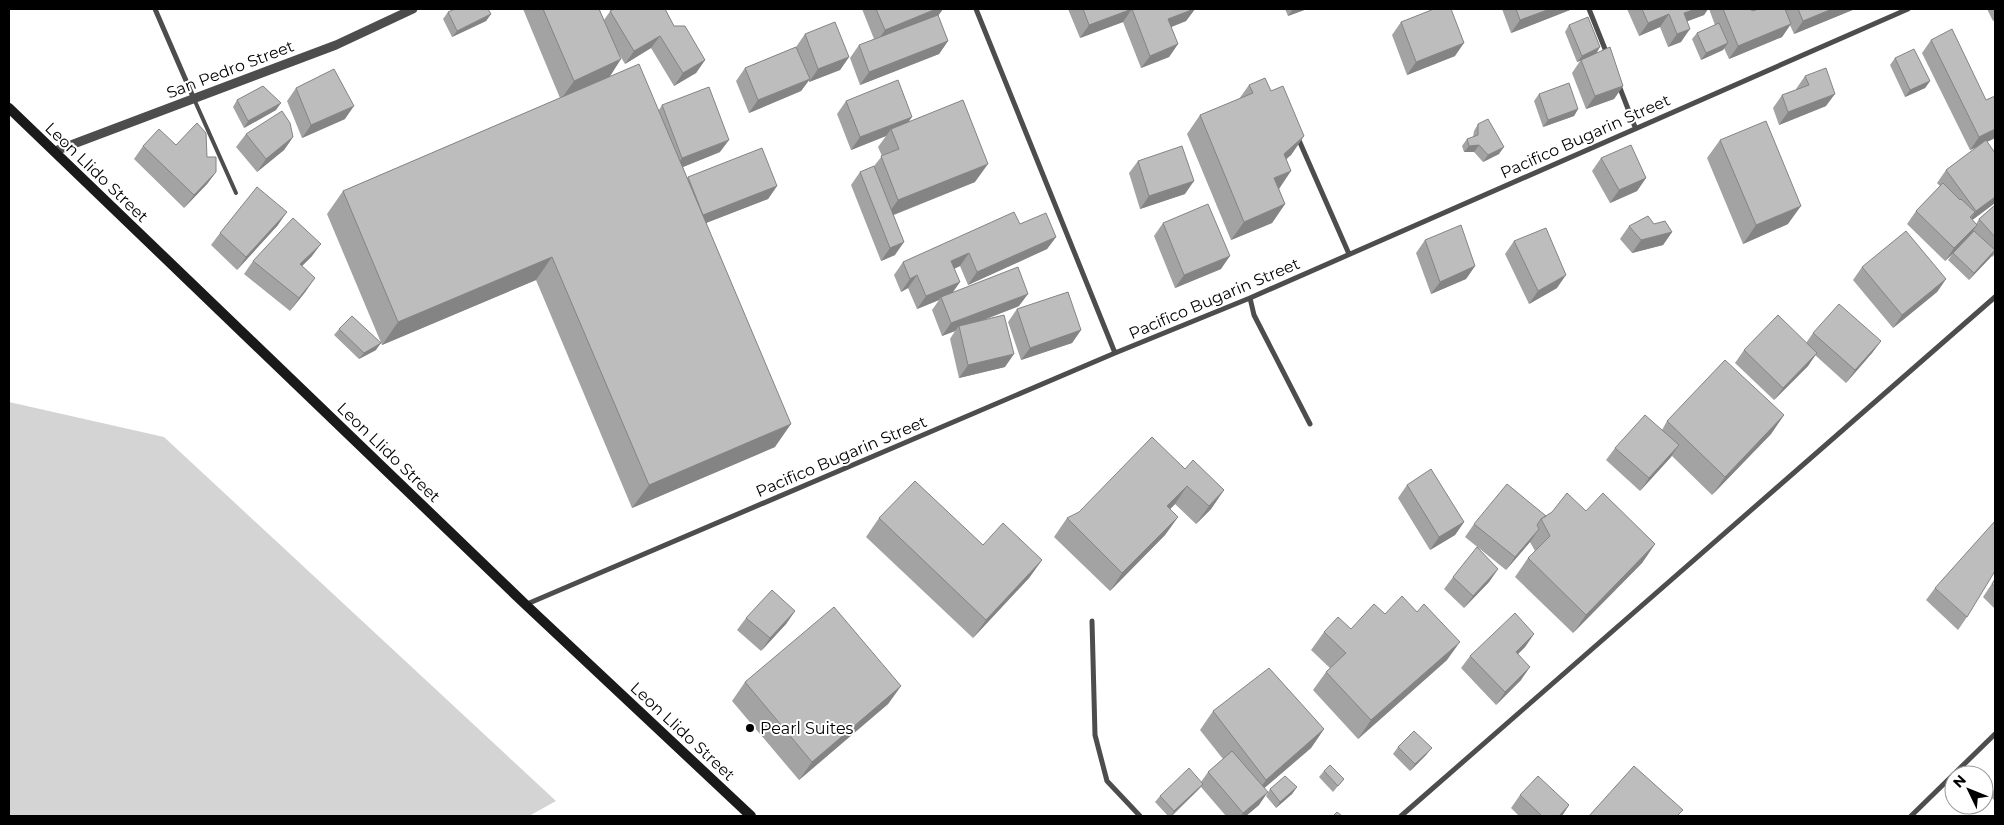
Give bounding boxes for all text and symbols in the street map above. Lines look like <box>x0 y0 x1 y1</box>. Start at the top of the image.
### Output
street label: San Pedro Street <box>164 36 297 103</box>
street label: Pacifico Bugarin Street <box>1497 90 1673 183</box>
street label: Leon Llido Street <box>41 118 152 227</box>
street label: Pacifico Bugarin Street <box>1126 254 1303 343</box>
street label: Leon Llido Street <box>333 398 444 507</box>
street label: Pacifico Bugarin Street <box>753 412 930 501</box>
street label: Leon Llido Street <box>627 678 739 785</box>
place label: Pearl Suites <box>760 719 854 738</box>
marker: Pearl Suites <box>744 722 756 734</box>
north arrow <box>1944 765 1994 815</box>
text: N <box>1949 771 1970 791</box>

